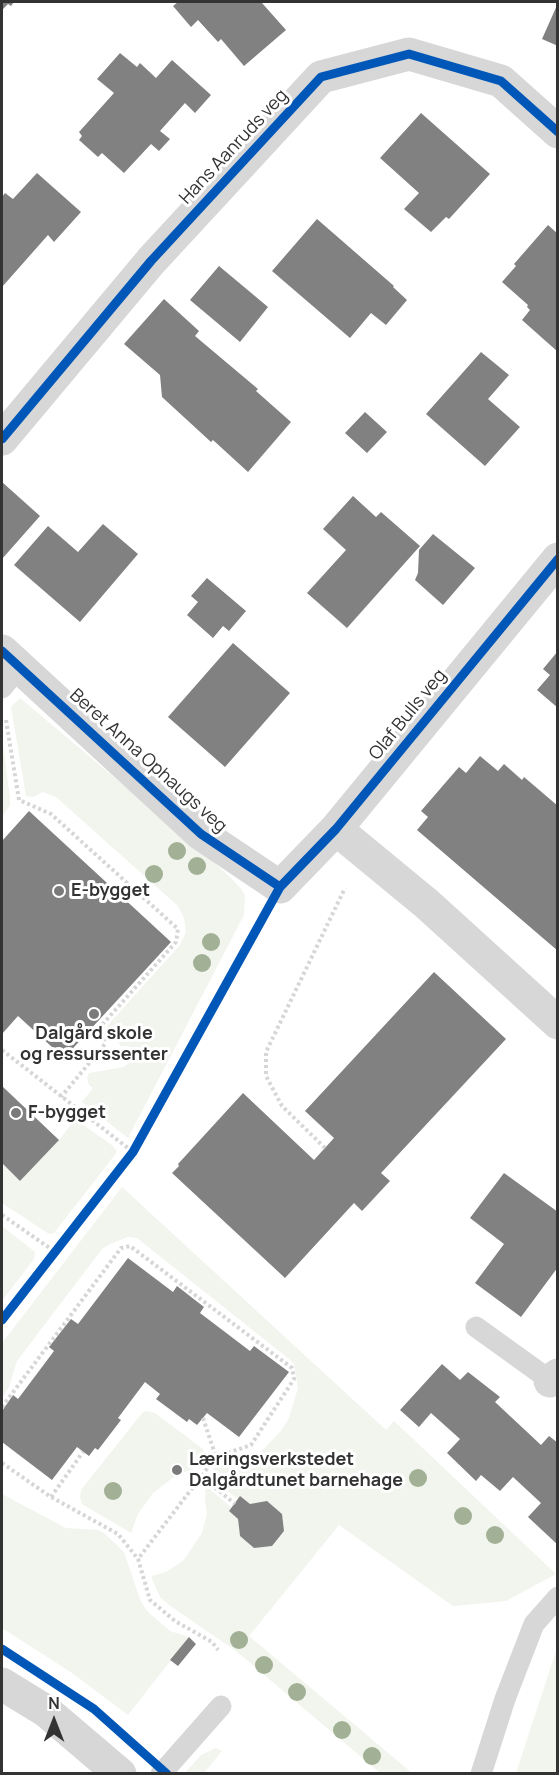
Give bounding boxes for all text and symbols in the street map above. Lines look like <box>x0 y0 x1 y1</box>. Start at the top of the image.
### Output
street label: Hans Aanruds veg <box>175 85 293 209</box>
street label: Olaf Bulls veg <box>365 665 451 765</box>
street label: Beret Anna Ophaugs veg <box>65 685 231 837</box>
place label: E-bygget <box>71 880 150 902</box>
marker: E-bygget <box>52 884 66 898</box>
marker: Dalgård skole og ressurssenter <box>87 1007 101 1021</box>
place label: Dalgård skole og ressurssenter <box>20 1023 168 1066</box>
place label: F-bygget <box>28 1102 106 1124</box>
marker: F-bygget <box>9 1106 23 1120</box>
place label: Læringsverkstedet Dalgårdtunet barnehage <box>189 1449 403 1492</box>
marker: Læringsverkstedet Dalgårdtunet barnehage <box>170 1463 184 1477</box>
north arrow <box>24 1691 84 1751</box>
text: N <box>48 1692 60 1714</box>

